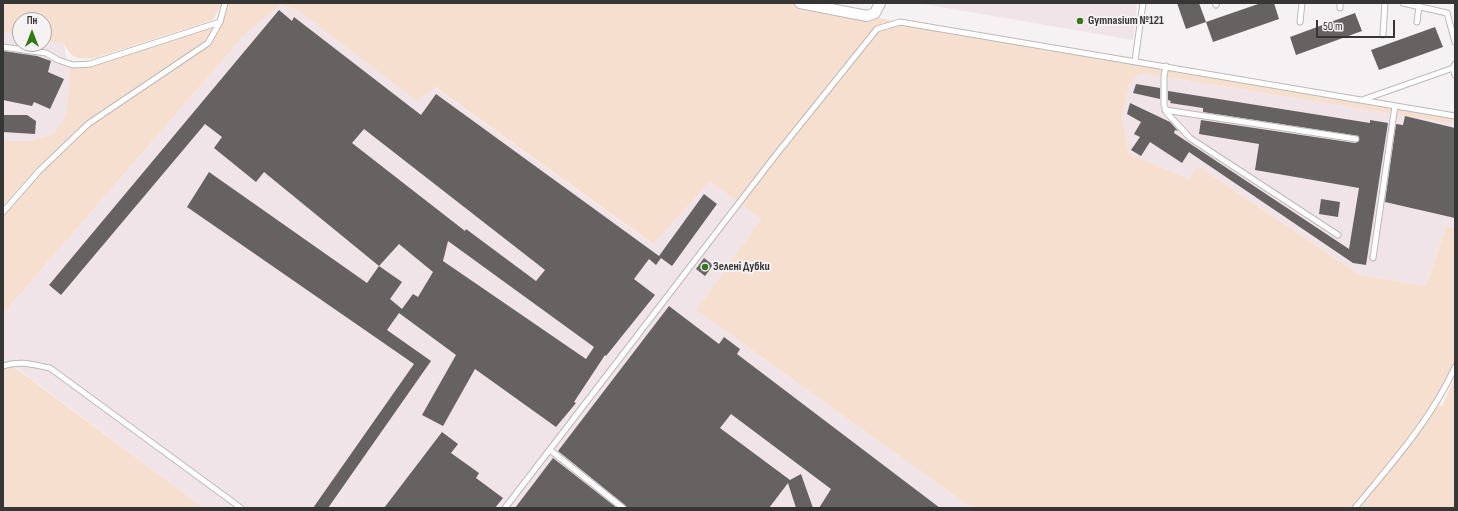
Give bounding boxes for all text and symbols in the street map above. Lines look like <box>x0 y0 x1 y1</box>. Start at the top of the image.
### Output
north arrow <box>12 12 52 52</box>
scale bar <box>1318 12 1397 38</box>
text: Пн <box>27 14 37 27</box>
place label: Gymnasium №121 <box>1088 14 1164 28</box>
marker: Gymnasium №121 <box>1075 16 1085 26</box>
text: 50 m <box>1323 19 1343 34</box>
place label: Зелені Дубки <box>713 260 770 274</box>
marker: Зелені Дубки <box>700 262 710 272</box>

